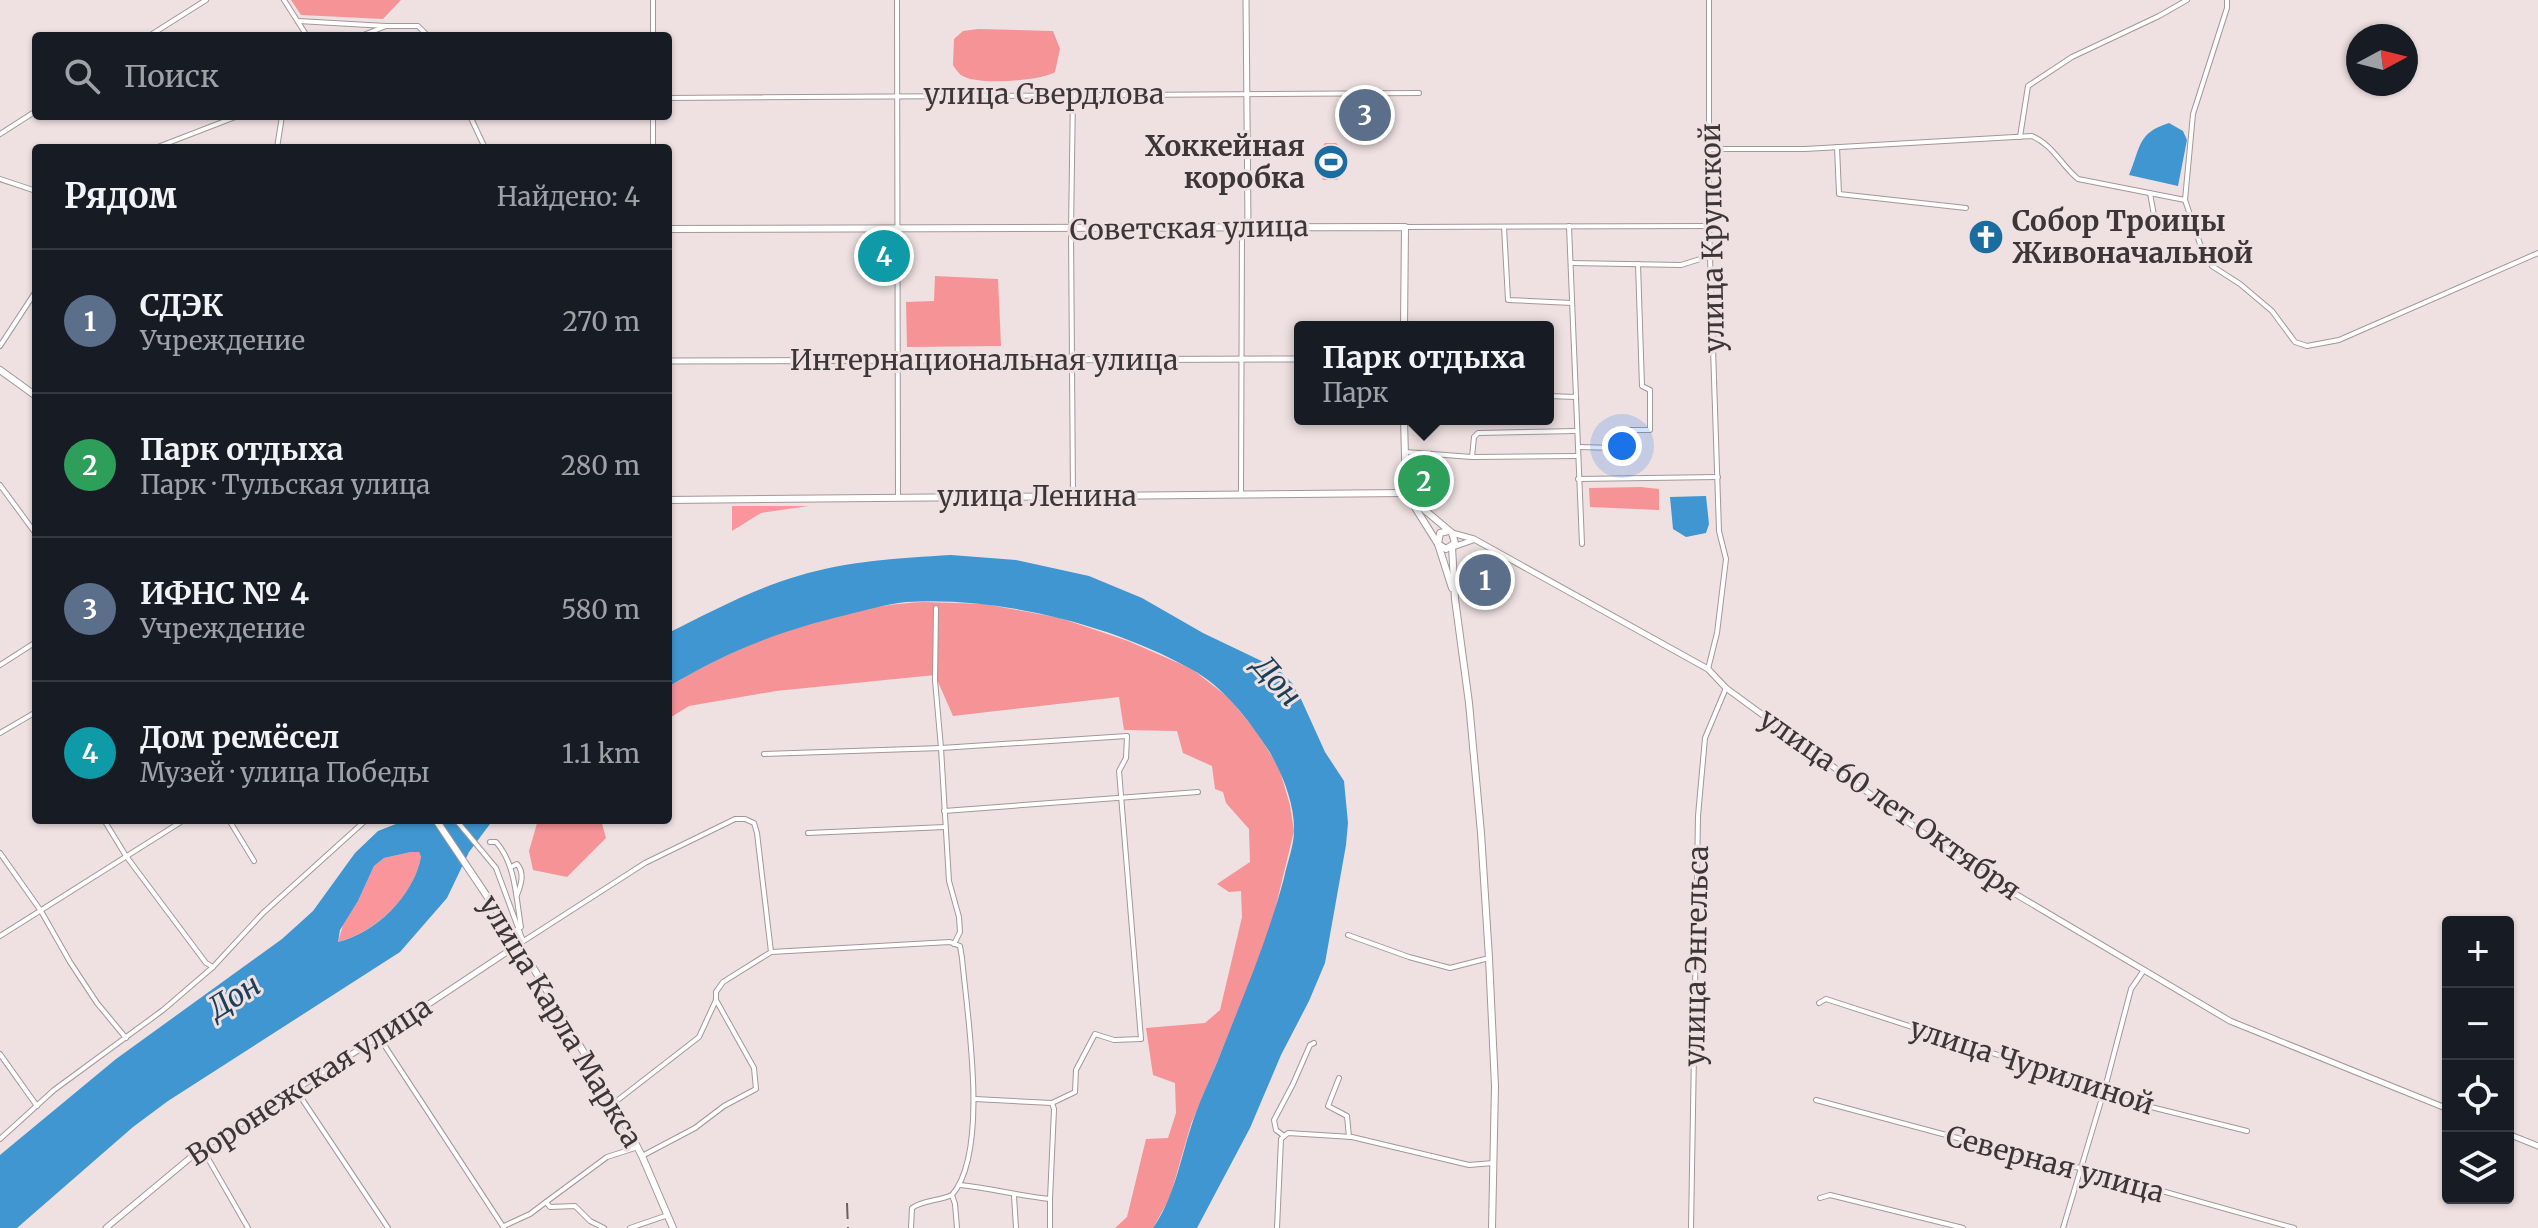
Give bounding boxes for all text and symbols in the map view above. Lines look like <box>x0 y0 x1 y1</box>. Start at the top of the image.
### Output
north arrow <box>2346 24 2418 96</box>
search box <box>32 32 672 120</box>
icon: search <box>60 54 104 98</box>
text: Поиск <box>124 57 219 95</box>
street label: улица Свердлова <box>924 76 1164 112</box>
pin: 3 <box>1339 85 1391 145</box>
street label: улица Крупской <box>1692 123 1732 353</box>
place label: Хоккейная коробка <box>1145 128 1305 196</box>
sports icon: Хоккейная коробка <box>1312 143 1350 181</box>
text: Рядом <box>64 175 177 217</box>
text: Найдено: 4 <box>497 180 640 213</box>
place label: Собор Троицы Живоначальной <box>2012 203 2253 271</box>
street label: Советская улица <box>1069 208 1309 248</box>
church icon: Собор Троицы Живоначальной <box>1967 218 2005 256</box>
pin: 4 <box>858 226 910 286</box>
text: СДЭК <box>140 286 223 324</box>
text: 1 <box>84 305 96 338</box>
text: 270 m <box>563 305 640 338</box>
popup <box>1294 321 1554 425</box>
text: Учреждение <box>140 324 305 357</box>
text: Парк отдыха <box>1322 338 1526 376</box>
street label: Интернациональная улица <box>790 342 1178 378</box>
text: Парк <box>1322 376 1389 409</box>
your location <box>1602 426 1642 466</box>
text: Парк отдыха <box>140 430 344 468</box>
text: 2 <box>82 449 98 482</box>
text: 280 m <box>561 449 640 482</box>
pin: 2 <box>1398 451 1450 511</box>
text: Парк · Тульская улица <box>140 468 430 501</box>
street label: улица Ленина <box>937 478 1137 514</box>
pin: 1 <box>1459 550 1511 610</box>
text: ИФНС № 4 <box>140 574 309 612</box>
text: 3 <box>83 593 97 626</box>
text: 580 m <box>561 593 640 626</box>
text: Учреждение <box>140 612 305 645</box>
water label: Дон <box>1244 646 1310 714</box>
street label: улица 60 лет Октября <box>1752 700 2028 908</box>
text: Дом ремёсел <box>140 718 339 756</box>
text: 4 <box>82 737 98 770</box>
text: 1.1 km <box>562 737 640 770</box>
text: Музей · улица Победы <box>140 756 430 789</box>
street label: улица Энгельса <box>1676 845 1716 1067</box>
street label: улица Карла Маркса <box>471 888 651 1154</box>
map controls <box>2442 916 2514 1204</box>
button: + <box>2442 916 2514 988</box>
water label: Дон <box>198 965 267 1028</box>
street label: Воронежская улица <box>180 988 438 1174</box>
button: − <box>2442 988 2514 1060</box>
street label: улица Чурилиной <box>1905 1009 2159 1123</box>
button: locate <box>2442 1060 2514 1132</box>
street label: Северная улица <box>1942 1118 2168 1210</box>
button: layers <box>2442 1132 2514 1204</box>

